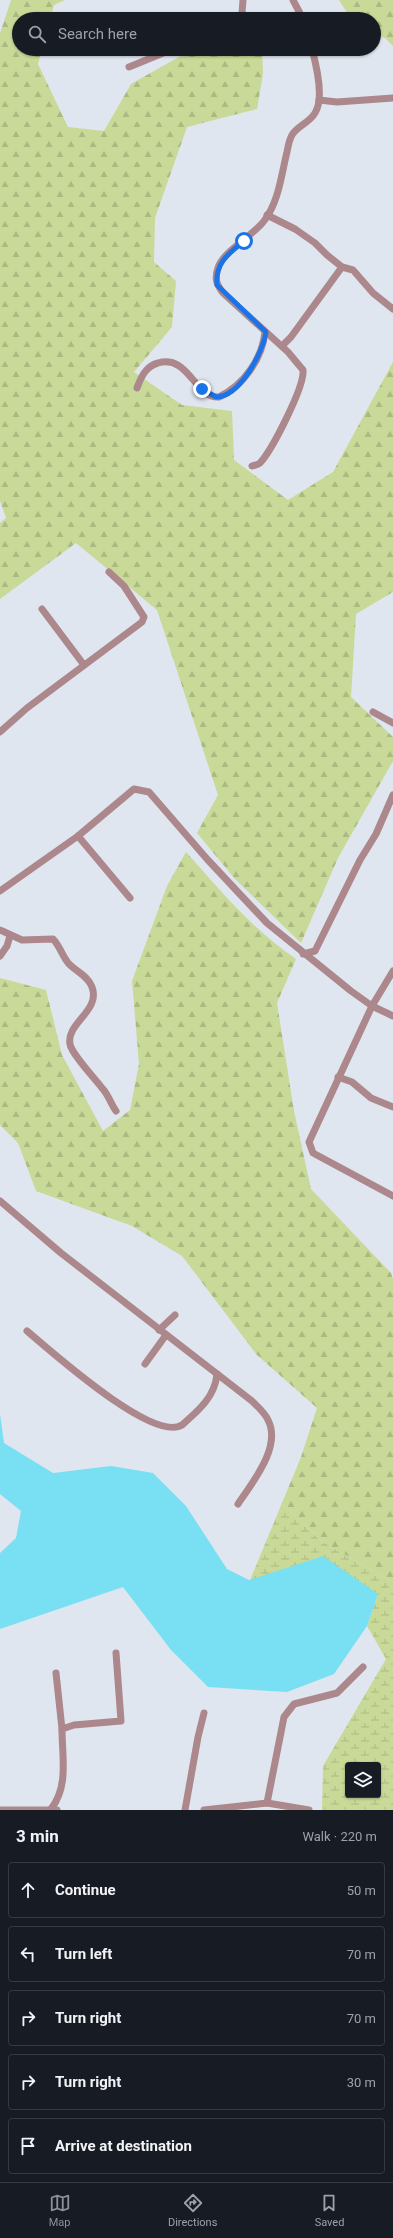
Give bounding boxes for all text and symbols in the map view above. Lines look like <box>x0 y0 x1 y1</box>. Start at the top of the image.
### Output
search box <box>12 12 381 56</box>
icon: search <box>26 23 48 45</box>
text: Search here <box>58 25 137 43</box>
route start <box>235 232 253 250</box>
route end <box>193 380 211 398</box>
map controls <box>345 1762 381 1798</box>
button: layers <box>345 1762 381 1798</box>
text: 3 min <box>16 1826 59 1846</box>
text: Walk · 220 m <box>302 1829 377 1844</box>
icon: ahead <box>17 1879 39 1901</box>
text: Continue <box>55 1881 116 1899</box>
text: 50 m <box>347 1883 376 1898</box>
icon: left <box>17 1943 39 1965</box>
text: Turn left <box>55 1945 112 1963</box>
text: 70 m <box>347 1947 376 1962</box>
icon: right <box>17 2007 39 2029</box>
text: Turn right <box>55 2009 121 2027</box>
text: 70 m <box>347 2011 376 2026</box>
icon: right <box>17 2071 39 2093</box>
text: Turn right <box>55 2073 121 2091</box>
text: 30 m <box>347 2075 376 2090</box>
icon: arrive <box>17 2135 39 2157</box>
text: Arrive at destination <box>55 2137 192 2155</box>
tab: Map <box>49 2192 71 2229</box>
tab: Directions <box>168 2192 217 2229</box>
tab: Saved <box>315 2192 344 2229</box>

